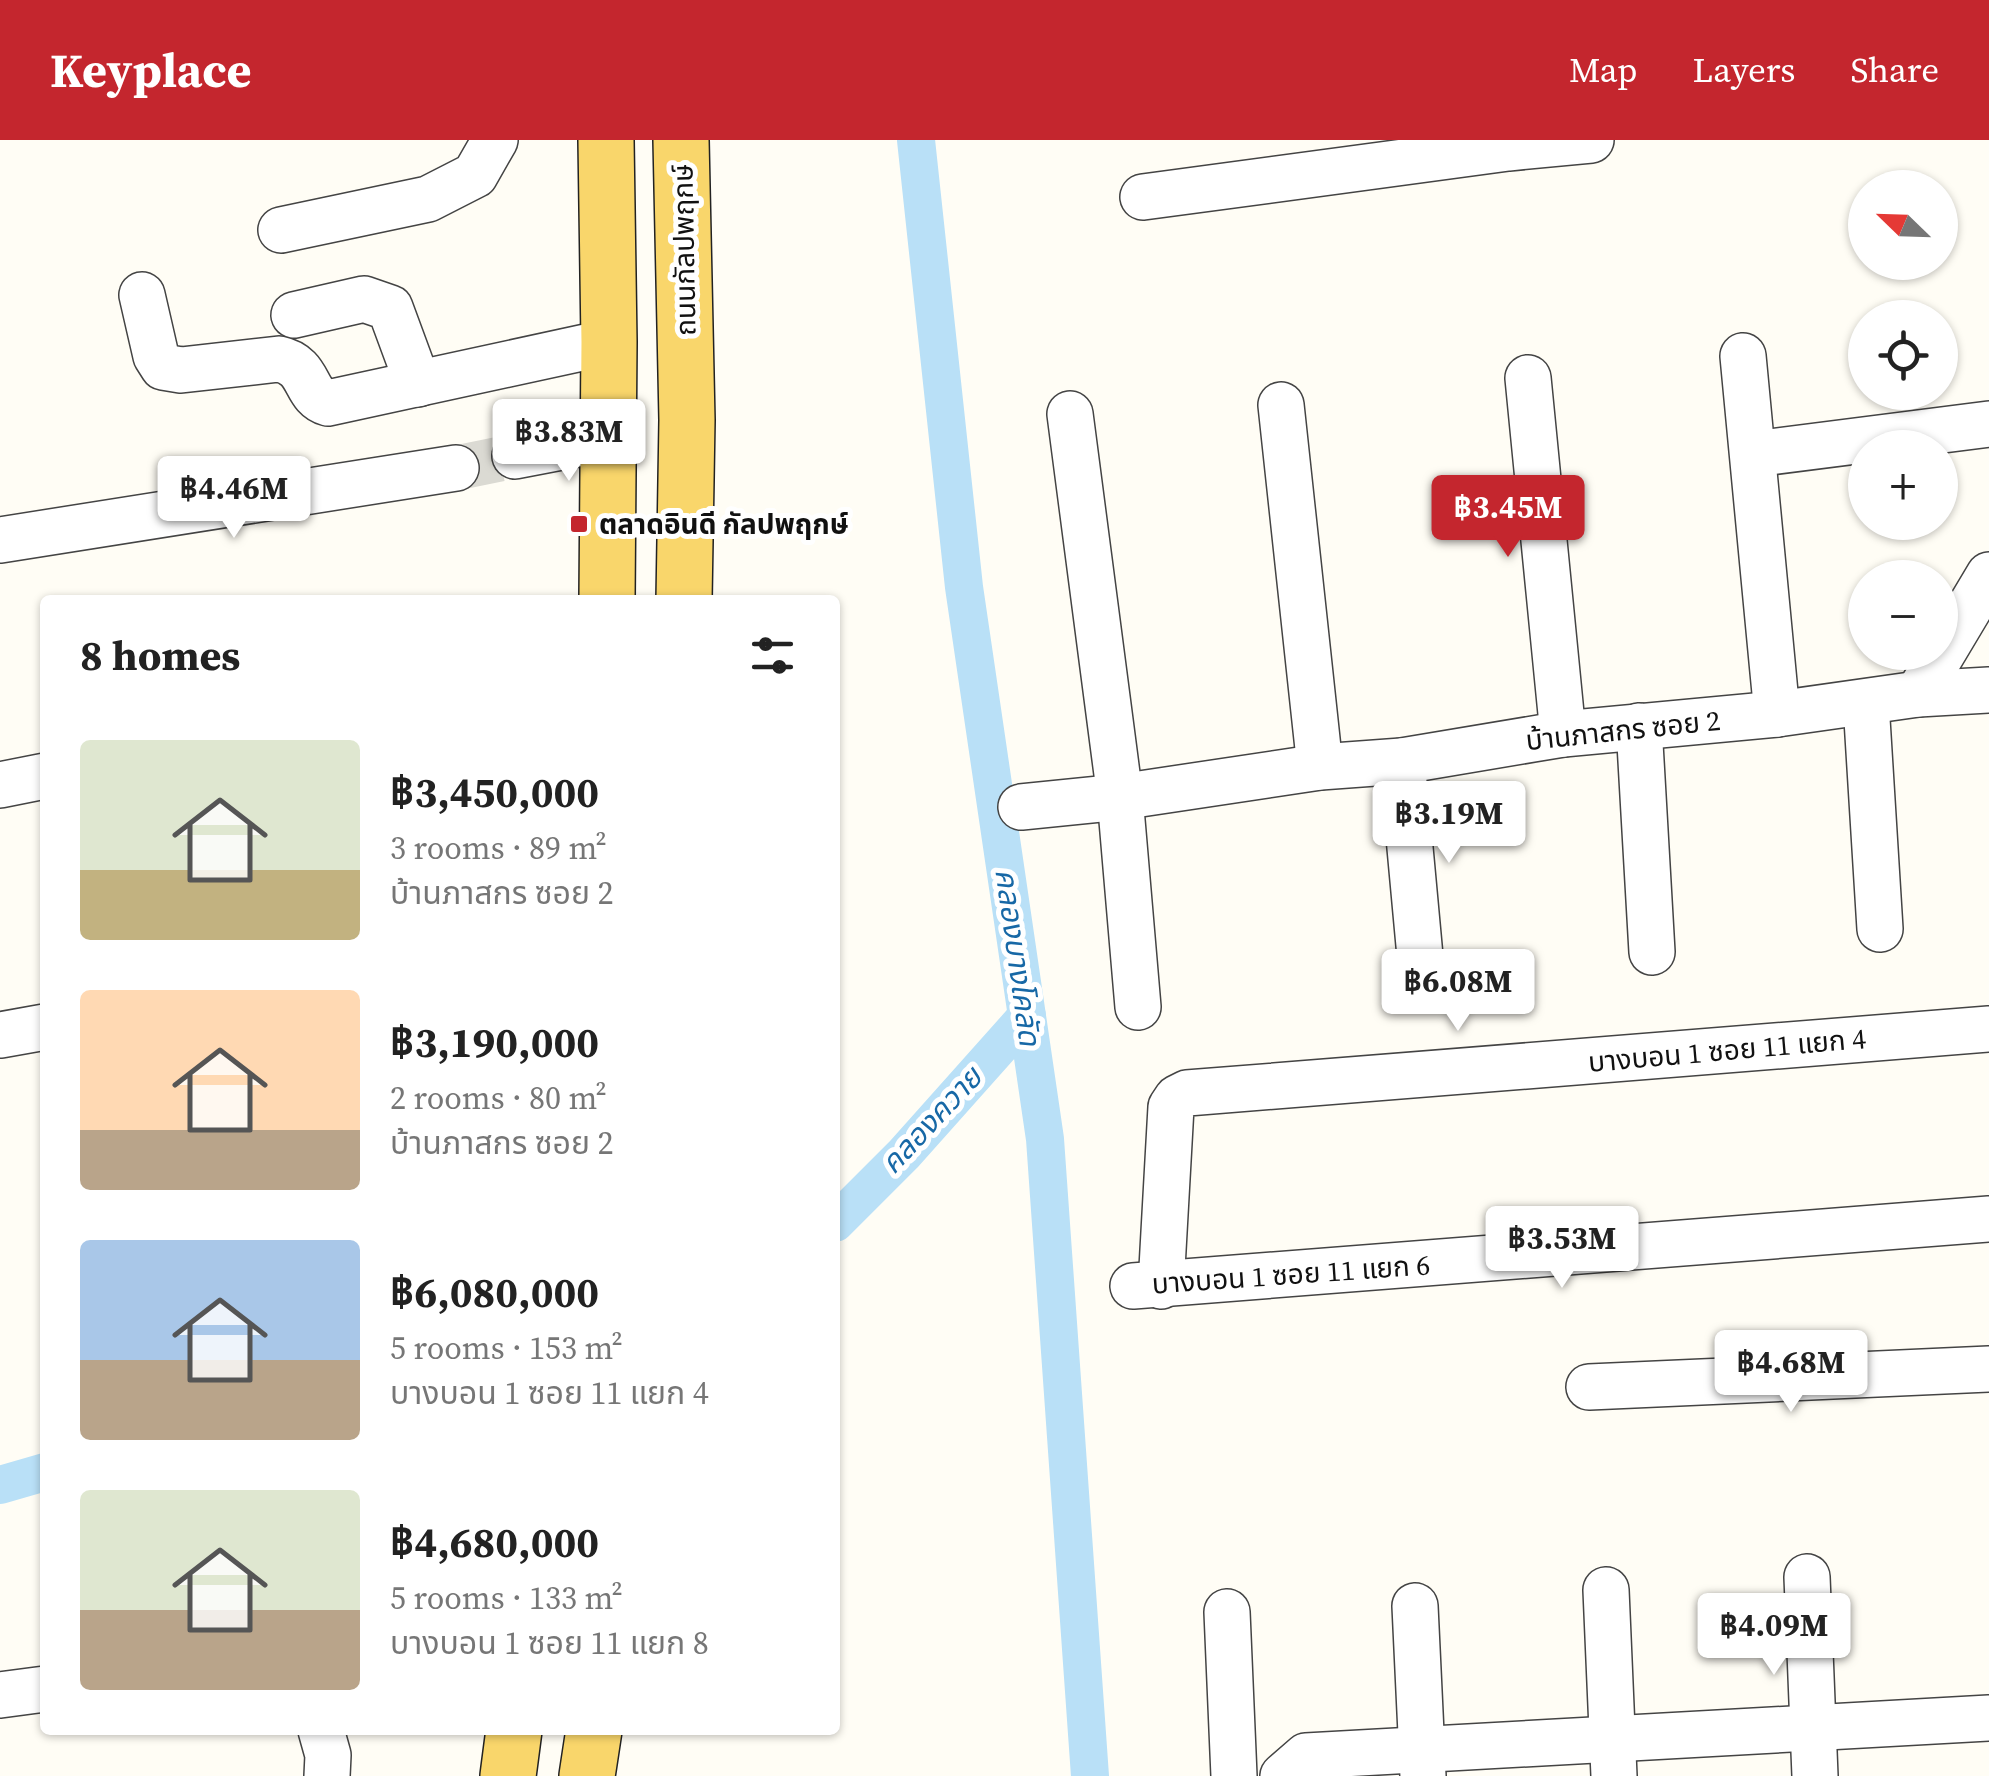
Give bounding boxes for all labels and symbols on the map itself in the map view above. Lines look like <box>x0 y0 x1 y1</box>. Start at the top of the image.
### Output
street label: ถนนกัลปพฤกษ์ <box>664 164 704 336</box>
north arrow <box>1848 170 1958 280</box>
pin: ฿3.83M <box>488 399 650 484</box>
pin: ฿4.46M <box>153 456 315 541</box>
pin: ฿3.45M <box>1427 475 1589 560</box>
place label: ตลาดอินดี กัลปพฤกษ์ <box>599 505 849 543</box>
marker: ตลาดอินดี กัลปพฤกษ์ <box>568 513 590 535</box>
street label: บ้านภาสกร ซอย 2 <box>1524 701 1722 759</box>
pin: ฿3.19M <box>1368 781 1530 866</box>
water label: คลองบางโคลัด <box>985 866 1051 1050</box>
pin: ฿6.08M <box>1377 949 1539 1034</box>
street label: บางบอน 1 ซอย 11 แยก 4 <box>1586 1019 1868 1081</box>
water label: คลองควาย <box>871 1056 993 1182</box>
pin: ฿3.53M <box>1481 1206 1643 1291</box>
street label: บางบอน 1 ซอย 11 แยก 6 <box>1151 1245 1431 1303</box>
pin: ฿4.68M <box>1710 1330 1872 1415</box>
pin: ฿4.09M <box>1693 1593 1855 1678</box>

